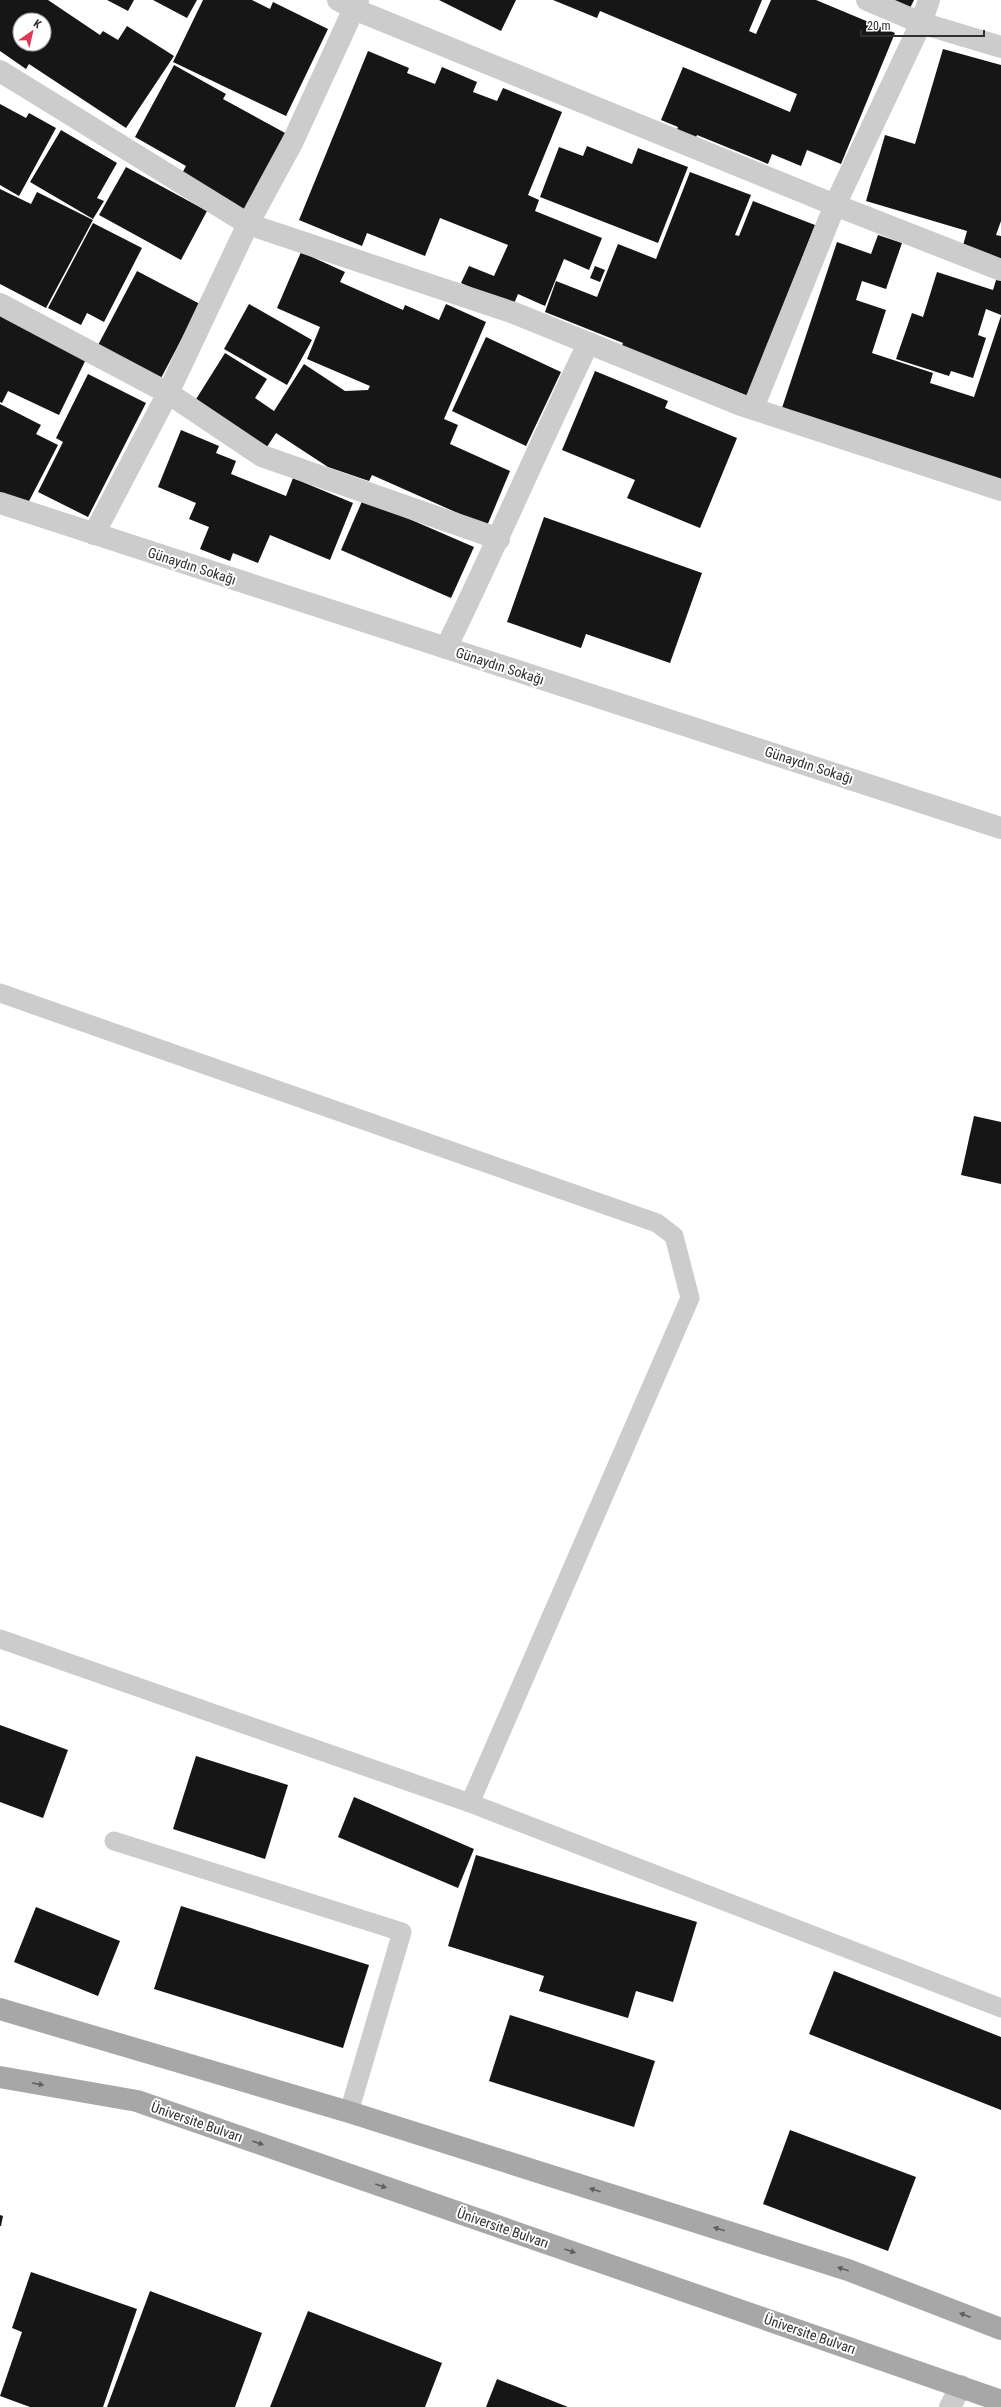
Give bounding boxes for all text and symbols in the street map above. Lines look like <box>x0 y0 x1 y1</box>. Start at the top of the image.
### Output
north arrow <box>12 12 52 52</box>
scale bar <box>861 12 984 38</box>
text: K <box>31 17 44 32</box>
text: 20 m <box>867 19 891 33</box>
street label: Günaydın Sokağı <box>146 544 238 588</box>
street label: Günaydın Sokağı <box>454 644 546 688</box>
street label: Günaydın Sokağı <box>763 743 855 787</box>
one-way arrow <box>32 2081 45 2087</box>
street label: Üniversite Bulvarı <box>149 2099 245 2145</box>
one-way arrow <box>252 2140 264 2146</box>
one-way arrow <box>375 2183 387 2189</box>
one-way arrow <box>589 2187 601 2193</box>
street label: Üniversite Bulvarı <box>455 2205 551 2251</box>
one-way arrow <box>713 2226 725 2232</box>
one-way arrow <box>564 2248 576 2254</box>
one-way arrow <box>837 2266 849 2272</box>
street label: Üniversite Bulvarı <box>762 2311 858 2357</box>
one-way arrow <box>958 2311 970 2317</box>

